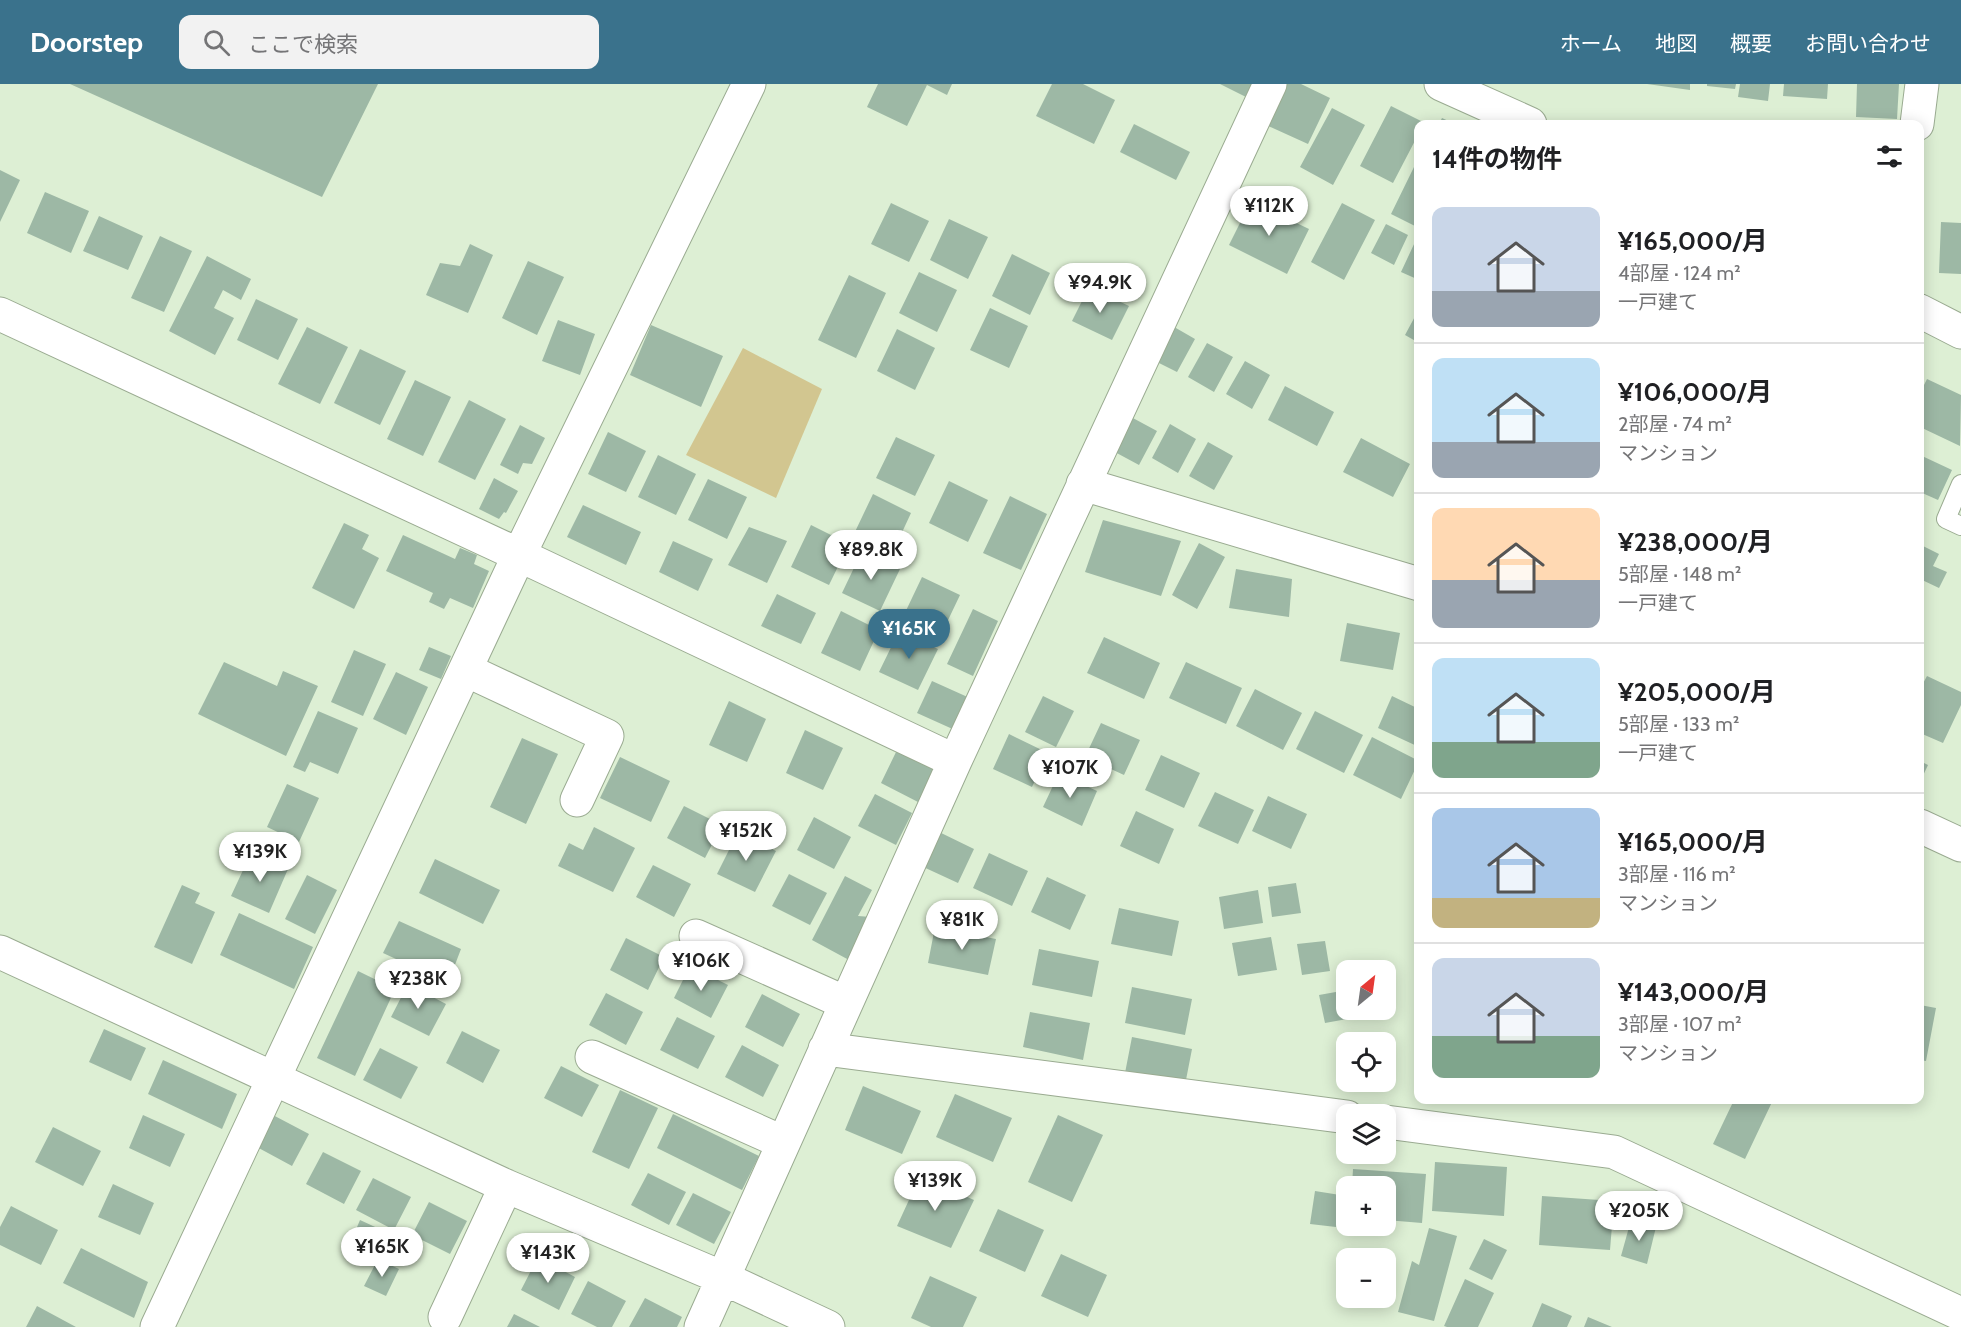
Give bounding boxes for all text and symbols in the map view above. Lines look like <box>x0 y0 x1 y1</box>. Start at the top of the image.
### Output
search box <box>179 15 599 69</box>
text: Doorstep <box>30 25 143 59</box>
icon: search <box>200 26 233 59</box>
text: ここで検索 <box>248 31 358 58</box>
text: ホーム <box>1560 31 1622 56</box>
text: 地図 <box>1655 31 1697 56</box>
text: 概要 <box>1730 31 1772 56</box>
text: お問い合わせ <box>1805 31 1931 56</box>
icon: filters <box>1873 140 1906 173</box>
text: 14件の物件 <box>1432 143 1562 175</box>
pin: ¥112K <box>1227 186 1311 237</box>
text: ¥112K <box>1244 193 1294 217</box>
text: ¥165,000/月 <box>1618 225 1768 257</box>
icon: home <box>1480 231 1552 303</box>
text: 4部屋 · 124 m² <box>1618 261 1741 285</box>
pin: ¥94.9K <box>1051 263 1149 314</box>
text: ¥94.9K <box>1068 270 1132 294</box>
text: 一戸建て <box>1618 290 1698 314</box>
text: ¥106,000/月 <box>1618 376 1772 408</box>
icon: home <box>1480 382 1552 454</box>
text: 2部屋 · 74 m² <box>1618 412 1732 436</box>
text: マンション <box>1618 441 1718 465</box>
text: ¥238,000/月 <box>1618 526 1773 558</box>
pin: ¥89.8K <box>822 530 920 581</box>
icon: home <box>1480 532 1552 604</box>
text: ¥89.8K <box>839 537 903 561</box>
text: 5部屋 · 148 m² <box>1618 562 1741 586</box>
text: 一戸建て <box>1618 591 1698 615</box>
pin: ¥165K <box>867 609 951 660</box>
text: ¥165K <box>882 616 936 640</box>
text: ¥205,000/月 <box>1618 676 1776 708</box>
icon: home <box>1480 682 1552 754</box>
text: 5部屋 · 133 m² <box>1618 712 1739 736</box>
text: 一戸建て <box>1618 741 1698 765</box>
pin: ¥107K <box>1028 748 1112 799</box>
text: ¥107K <box>1042 755 1098 779</box>
pin: ¥152K <box>704 811 788 862</box>
text: ¥152K <box>719 818 773 842</box>
text: ¥165,000/月 <box>1618 826 1768 858</box>
pin: ¥139K <box>218 832 302 883</box>
icon: home <box>1480 832 1552 904</box>
text: ¥139K <box>233 839 287 863</box>
text: 3部屋 · 116 m² <box>1618 862 1736 886</box>
text: マンション <box>1618 891 1718 915</box>
pin: ¥81K <box>926 900 998 951</box>
text: ¥81K <box>940 907 984 931</box>
pin: ¥106K <box>659 941 743 992</box>
text: ¥106K <box>672 948 730 972</box>
pin: ¥238K <box>376 959 460 1010</box>
north arrow <box>1336 960 1396 1020</box>
map controls <box>1336 960 1396 1308</box>
text: ¥238K <box>389 966 447 990</box>
text: ¥143,000/月 <box>1618 976 1769 1008</box>
icon: home <box>1480 982 1552 1054</box>
text: 3部屋 · 107 m² <box>1618 1012 1742 1036</box>
button: locate <box>1336 1032 1396 1092</box>
text: マンション <box>1618 1041 1718 1065</box>
button: layers <box>1336 1104 1396 1164</box>
pin: ¥139K <box>893 1161 977 1212</box>
text: ¥139K <box>908 1168 962 1192</box>
button: + <box>1336 1176 1396 1236</box>
pin: ¥205K <box>1597 1191 1681 1242</box>
text: ¥205K <box>1609 1198 1669 1222</box>
pin: ¥165K <box>340 1227 424 1278</box>
pin: ¥143K <box>506 1233 590 1284</box>
text: ¥165K <box>355 1234 409 1258</box>
text: ¥143K <box>520 1240 576 1264</box>
button: − <box>1336 1248 1396 1308</box>

